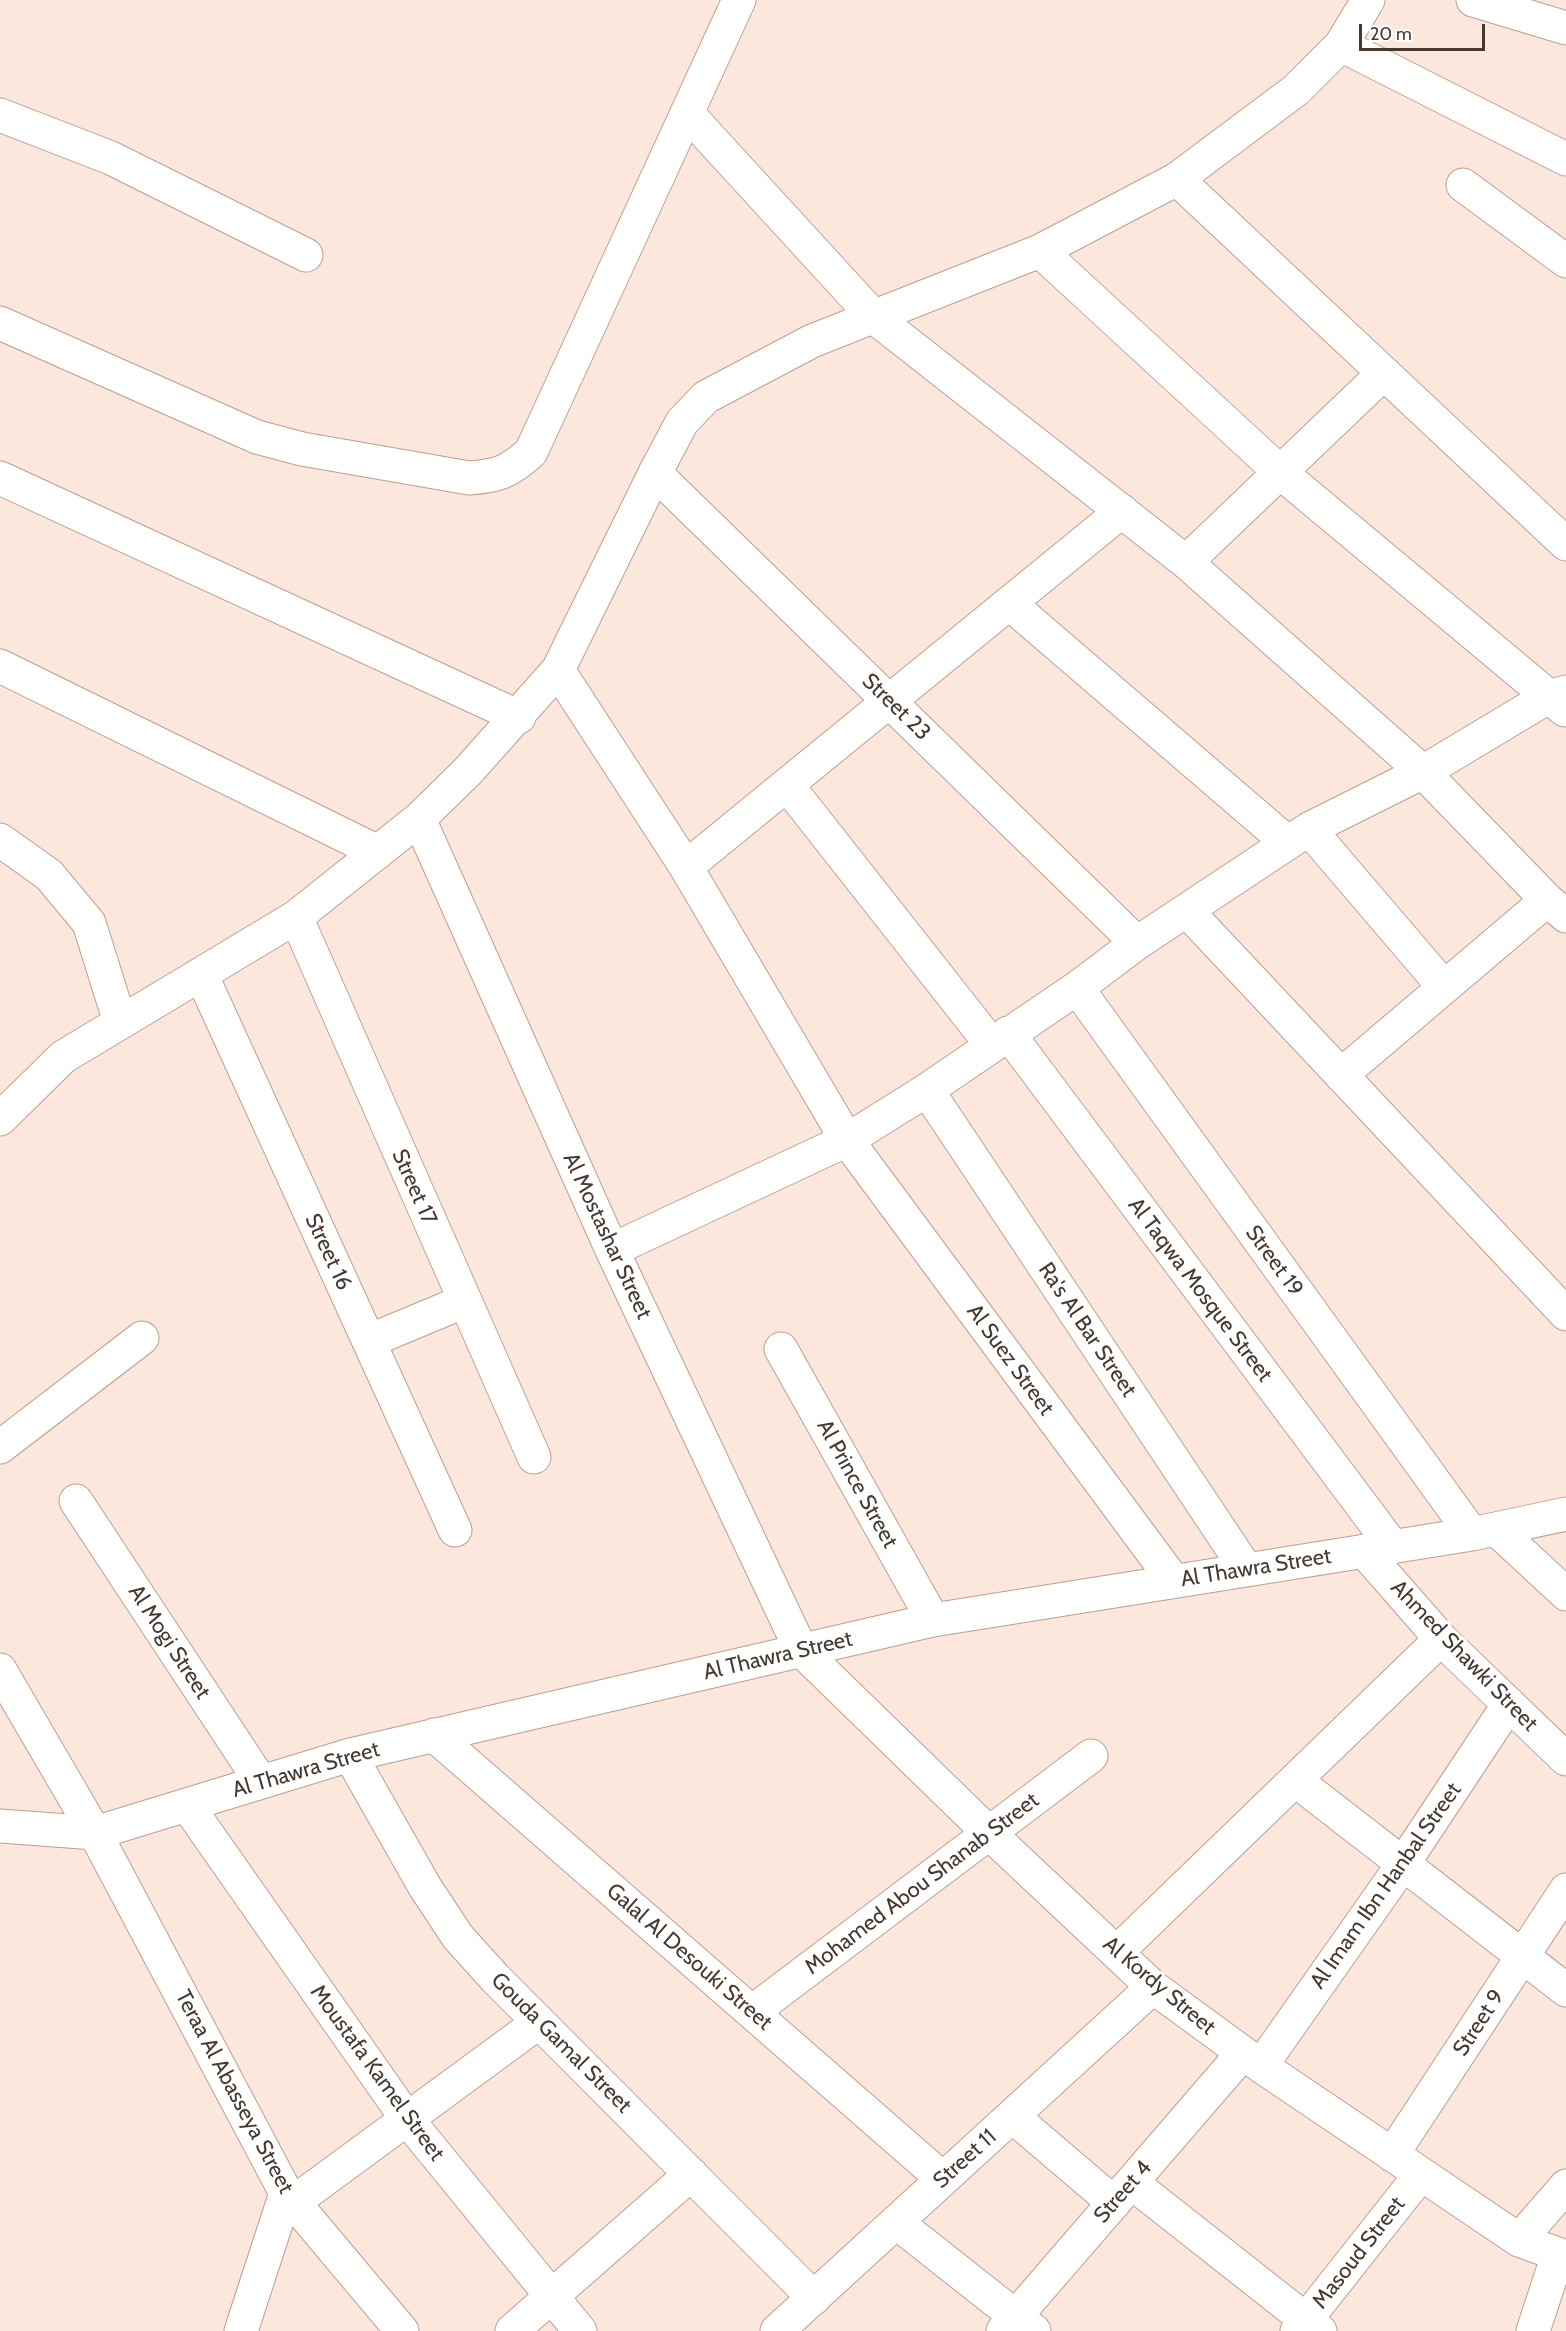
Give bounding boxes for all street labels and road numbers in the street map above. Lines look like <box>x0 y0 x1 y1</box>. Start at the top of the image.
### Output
street label: Street 23 <box>856 668 936 746</box>
street label: Street 17 <box>386 1145 442 1229</box>
street label: Al Mostashar Street <box>557 1149 657 1323</box>
street label: Al Taqwa Mosque Street <box>1122 1193 1278 1387</box>
street label: Street 16 <box>299 1210 357 1294</box>
street label: Street 19 <box>1239 1220 1309 1302</box>
street label: Ra's Al Bar Street <box>1032 1258 1142 1402</box>
street label: Al Suez Street <box>961 1299 1059 1421</box>
street label: Al Prince Street <box>811 1415 903 1553</box>
street label: Al Thawra Street <box>1179 1543 1333 1593</box>
street label: Ahmed Shawki Street <box>1385 1575 1543 1737</box>
street label: Al Mogi Street <box>122 1580 216 1704</box>
street label: Al Thawra Street <box>701 1626 855 1686</box>
street label: Al Thawra Street <box>229 1736 383 1804</box>
street label: Al Imam Ibn Hanbal Street <box>1305 1778 1467 1994</box>
street label: Mohamed Abou Shanab Street <box>800 1787 1044 1981</box>
street label: Galal Al Desouki Street <box>601 1878 777 2036</box>
street label: Al Kordy Street <box>1097 1931 1221 2041</box>
street label: Gouda Gamal Street <box>485 1967 637 2119</box>
street label: Moustafa Kamel Street <box>304 1980 450 2166</box>
street label: Street 9 <box>1448 1985 1510 2061</box>
street label: Teraa Al Abasseya Street <box>169 1986 299 2198</box>
street label: Street 11 <box>928 2124 1002 2194</box>
street label: Street 4 <box>1089 2155 1157 2229</box>
street label: Masoud Street <box>1307 2192 1411 2314</box>

